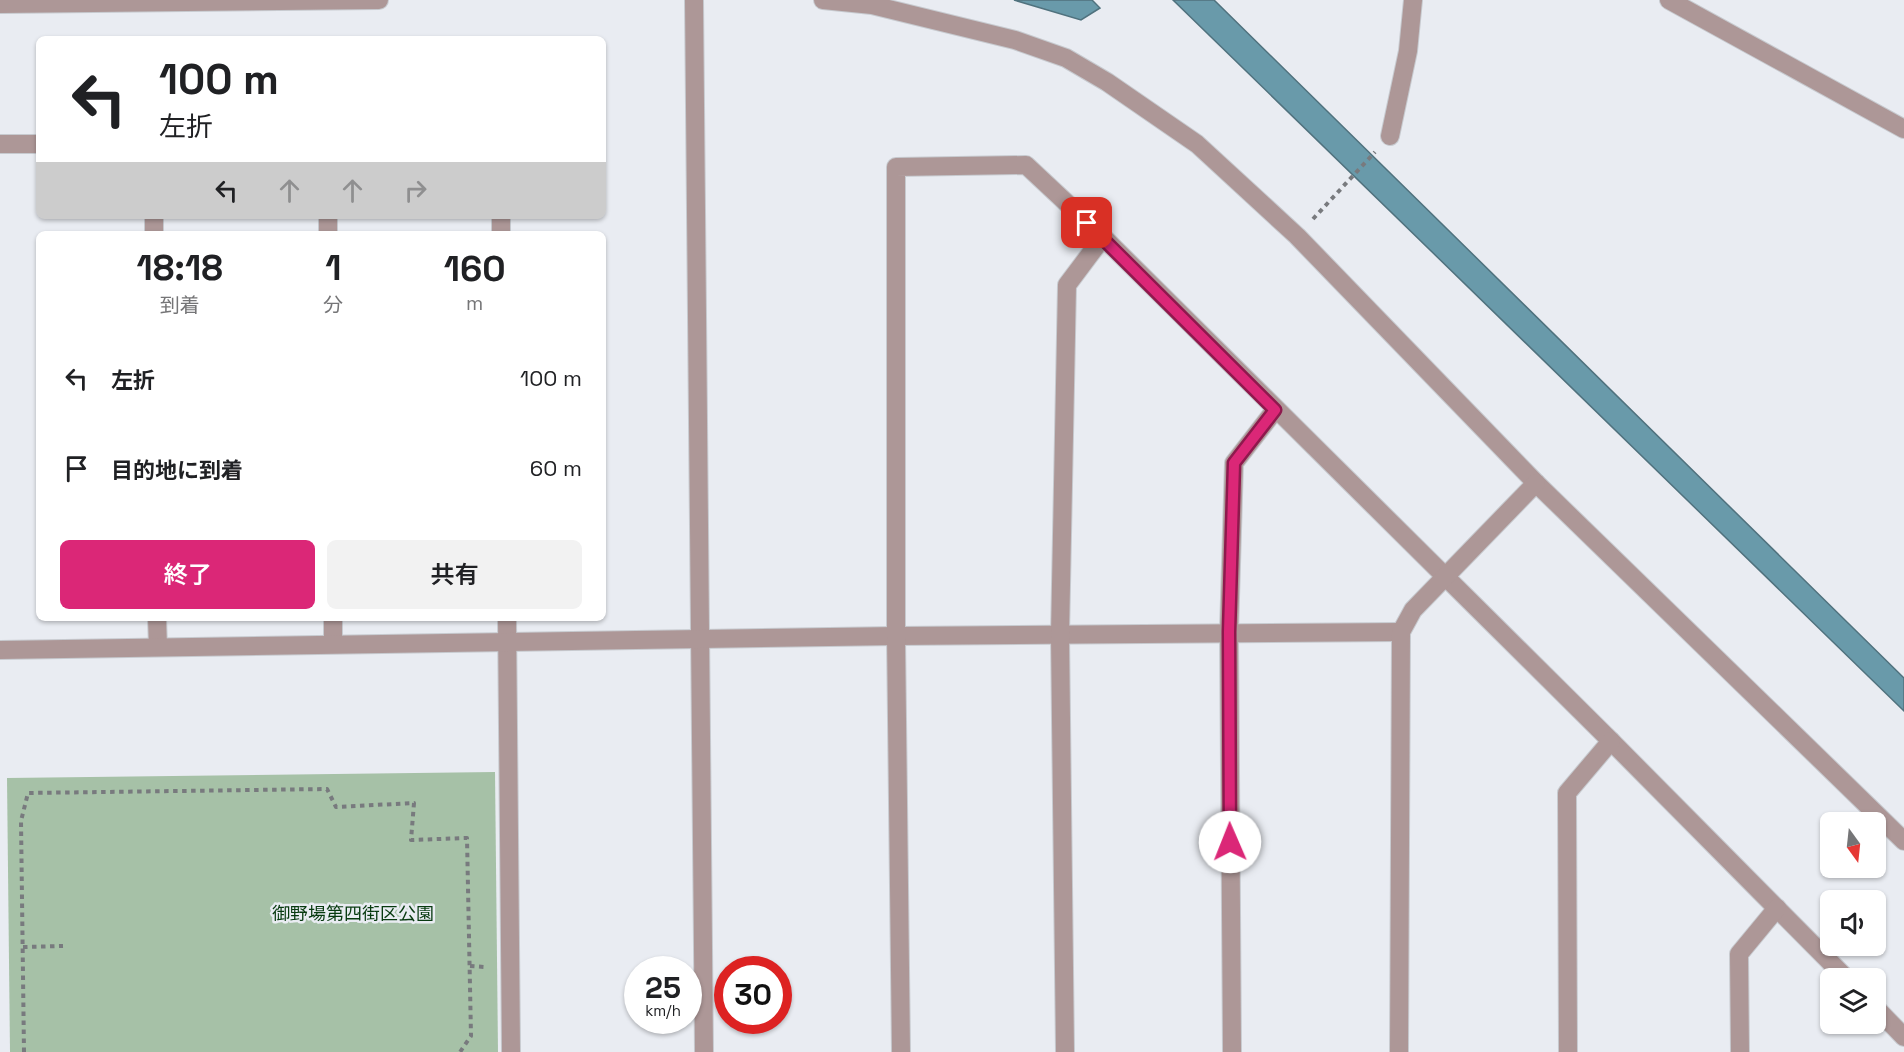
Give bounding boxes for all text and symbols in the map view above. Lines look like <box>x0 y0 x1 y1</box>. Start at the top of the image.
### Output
text: 100 m <box>159 53 279 106</box>
icon: left <box>60 60 138 138</box>
text: 左折 <box>159 109 213 144</box>
icon: left <box>210 174 243 207</box>
icon: ahead <box>273 174 306 207</box>
icon: ahead <box>336 174 369 207</box>
icon: right <box>399 174 432 207</box>
pin <box>1061 197 1112 248</box>
icon: arrive <box>1070 206 1103 239</box>
text: 18:18 <box>136 245 223 291</box>
text: 1 <box>325 245 341 291</box>
text: 160 <box>444 246 506 292</box>
text: m <box>466 290 483 316</box>
text: 到着 <box>160 292 200 318</box>
text: 分 <box>323 292 343 318</box>
icon: left <box>60 362 93 395</box>
text: 100 m <box>520 364 582 392</box>
text: 左折 <box>111 366 155 394</box>
icon: arrive <box>60 452 93 485</box>
text: 60 m <box>530 454 582 482</box>
text: 目的地に到着 <box>111 456 243 484</box>
button: 終了 <box>60 540 315 609</box>
button: 共有 <box>327 540 582 609</box>
position arrow <box>1198 810 1262 874</box>
north arrow <box>1820 812 1886 878</box>
map controls <box>1820 812 1886 1034</box>
button: sound <box>1820 890 1886 956</box>
park label: 御野場第四街区公園 <box>272 902 434 925</box>
speed limit sign: 30 <box>714 956 792 1034</box>
text: 25 <box>645 968 681 1007</box>
button: layers <box>1820 968 1886 1034</box>
text: km/h <box>645 1001 681 1020</box>

